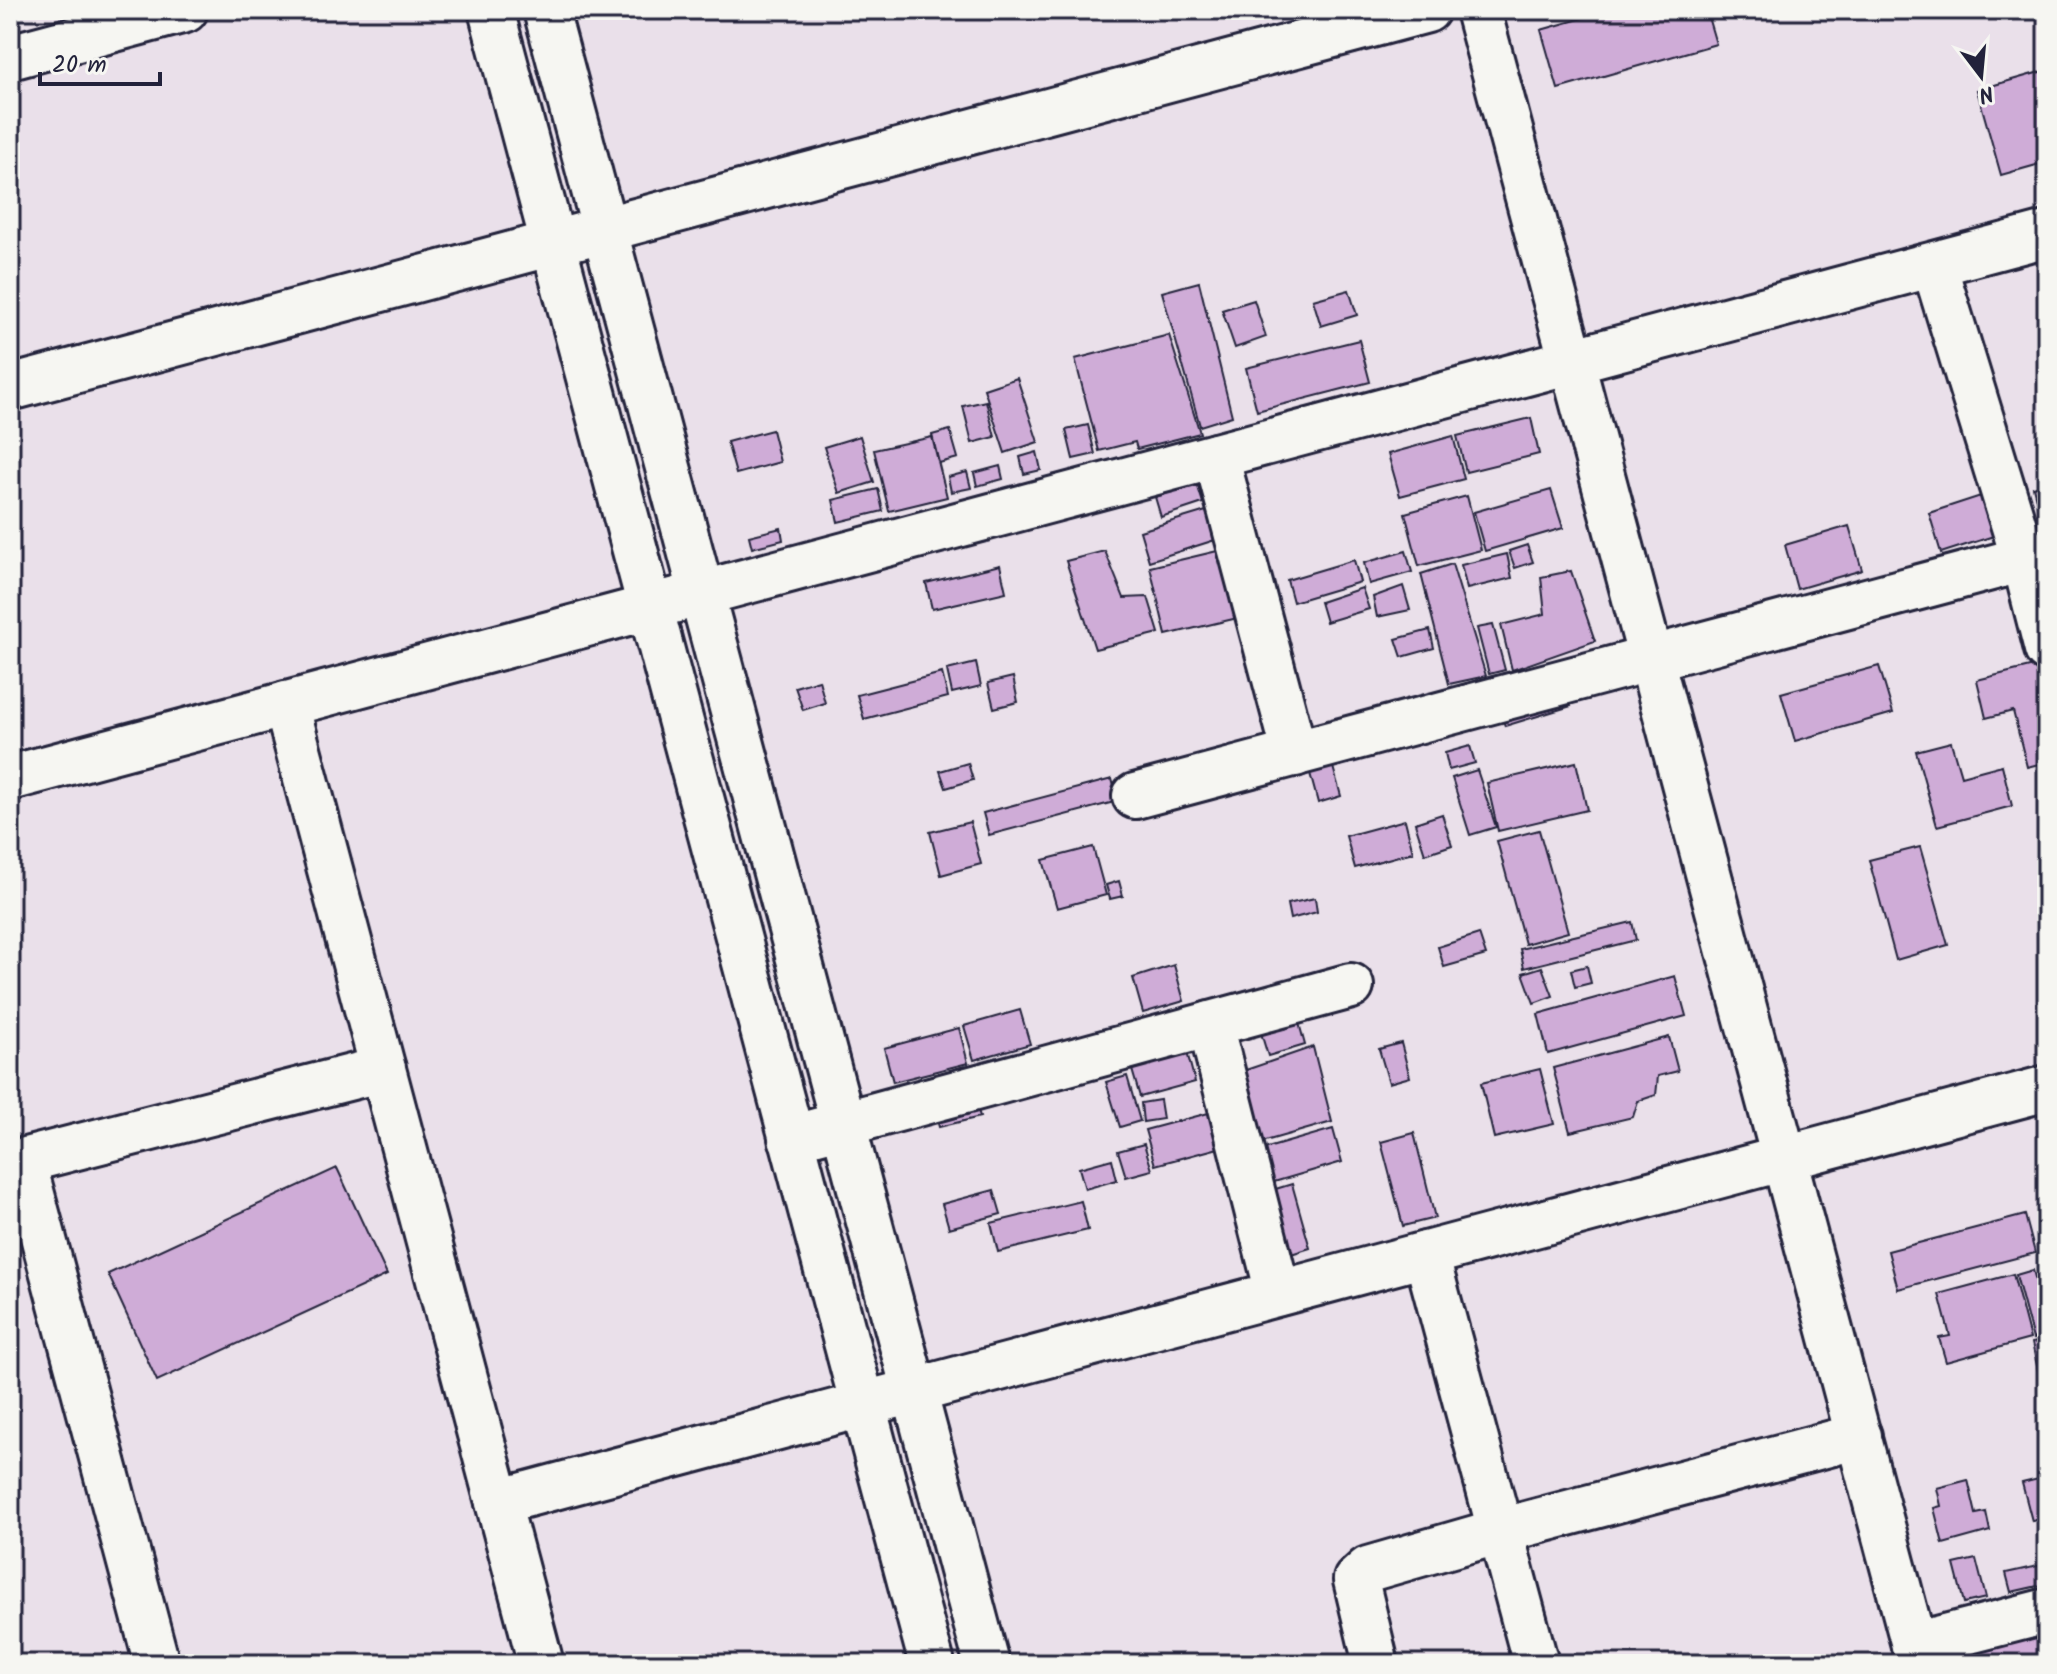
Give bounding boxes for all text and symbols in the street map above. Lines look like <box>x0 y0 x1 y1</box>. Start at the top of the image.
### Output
scale bar <box>40 36 160 86</box>
north arrow <box>1941 36 2021 116</box>
text: 20 m <box>52 46 107 85</box>
text: N <box>1974 74 1997 112</box>

